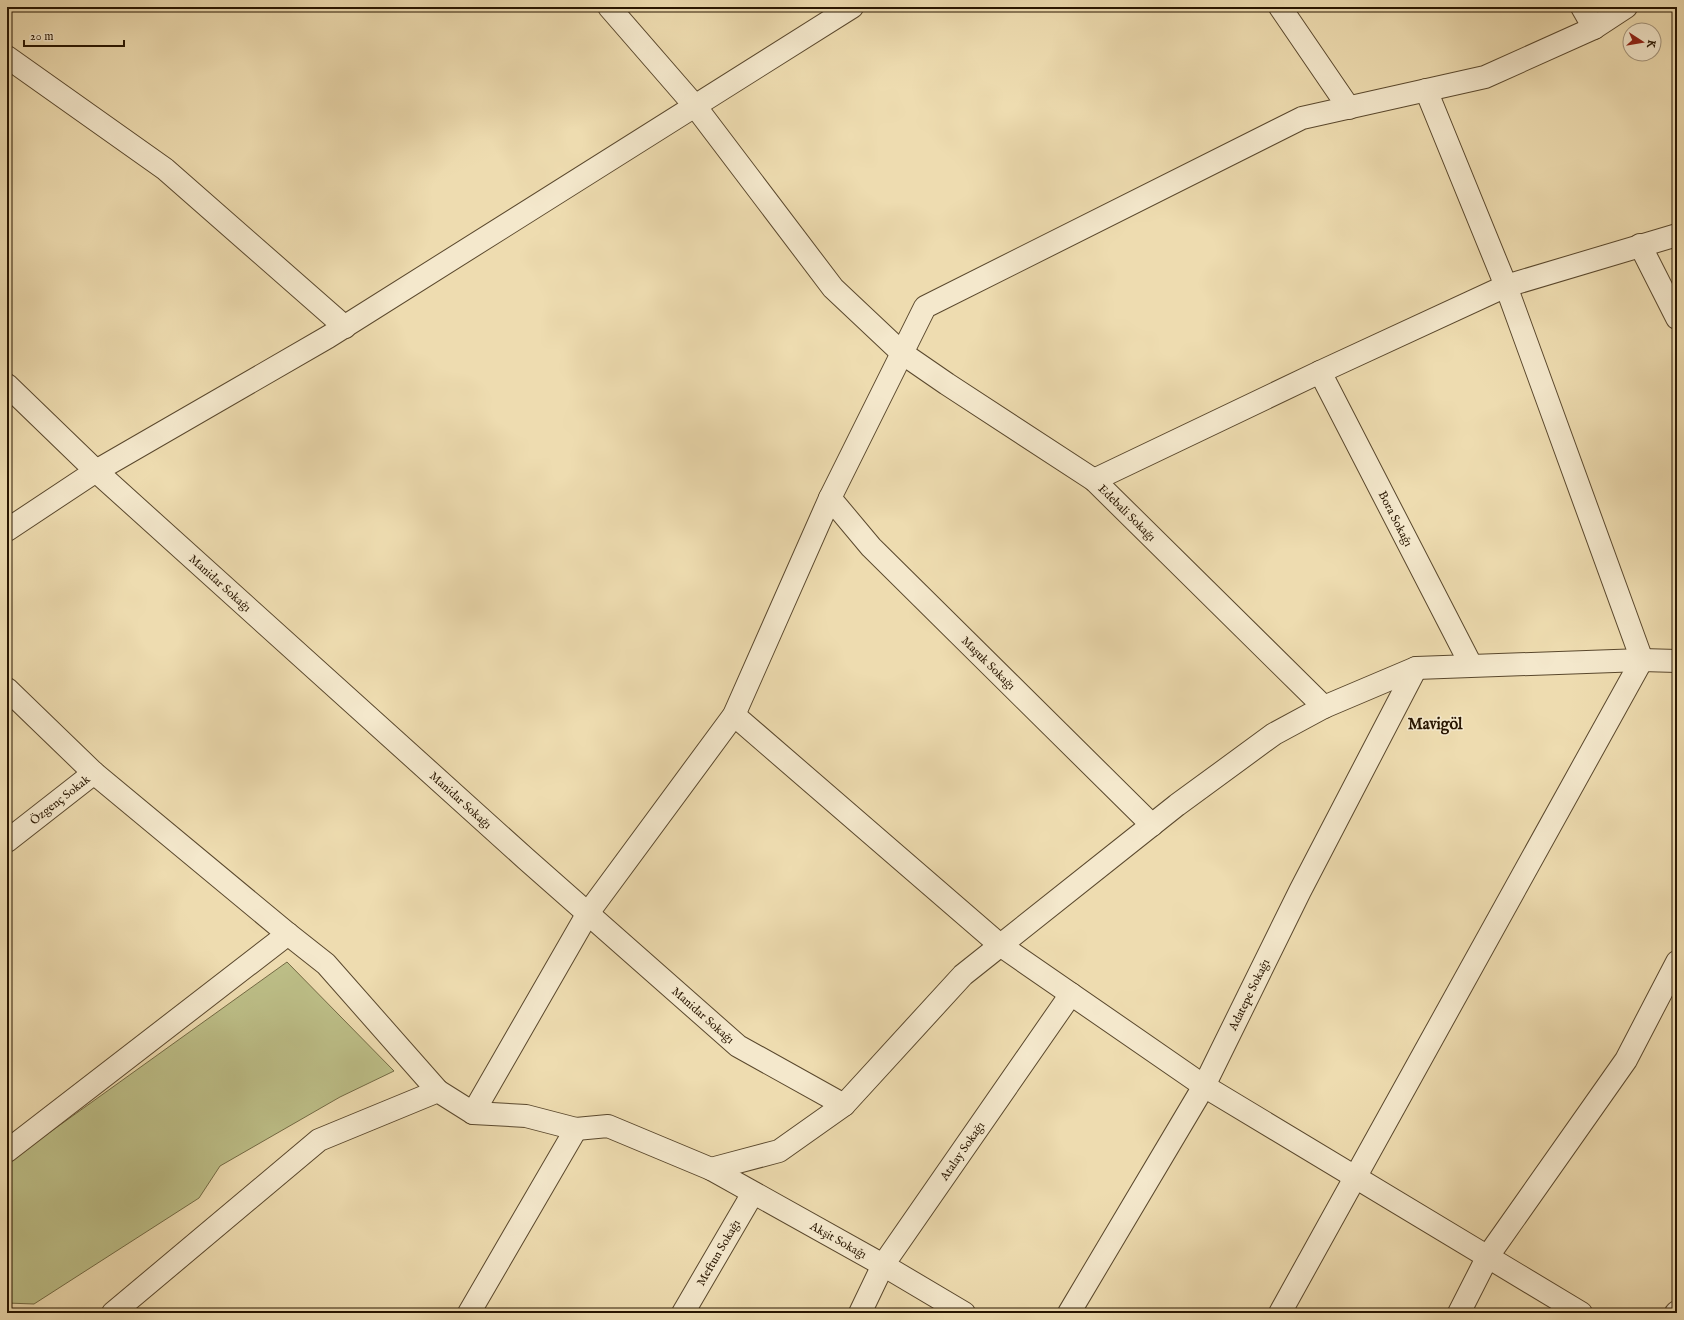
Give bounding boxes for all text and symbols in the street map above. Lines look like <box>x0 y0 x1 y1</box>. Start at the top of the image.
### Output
scale bar <box>24 22 124 48</box>
north arrow <box>1622 22 1662 62</box>
text: 20 m <box>30 29 53 44</box>
text: K <box>1643 39 1658 50</box>
street label: Edebali Sokağı <box>1095 481 1159 544</box>
street label: Bora Sokağı <box>1375 488 1416 549</box>
street label: Manidar Sokağı <box>186 551 254 615</box>
street label: Maşuk Sokağı <box>958 633 1019 693</box>
district label: Mavigöl <box>1408 715 1463 735</box>
street label: Manidar Sokağı <box>427 768 495 832</box>
street label: Özgenç Sokak <box>26 771 93 828</box>
street label: Adatepe Sokağı <box>1225 956 1273 1034</box>
street label: Manidar Sokağı <box>669 984 737 1047</box>
street label: Atalay Sokağı <box>936 1119 988 1184</box>
street label: Meftun Sokağı <box>693 1217 743 1288</box>
street label: Akşit Sokağı <box>807 1218 869 1262</box>

